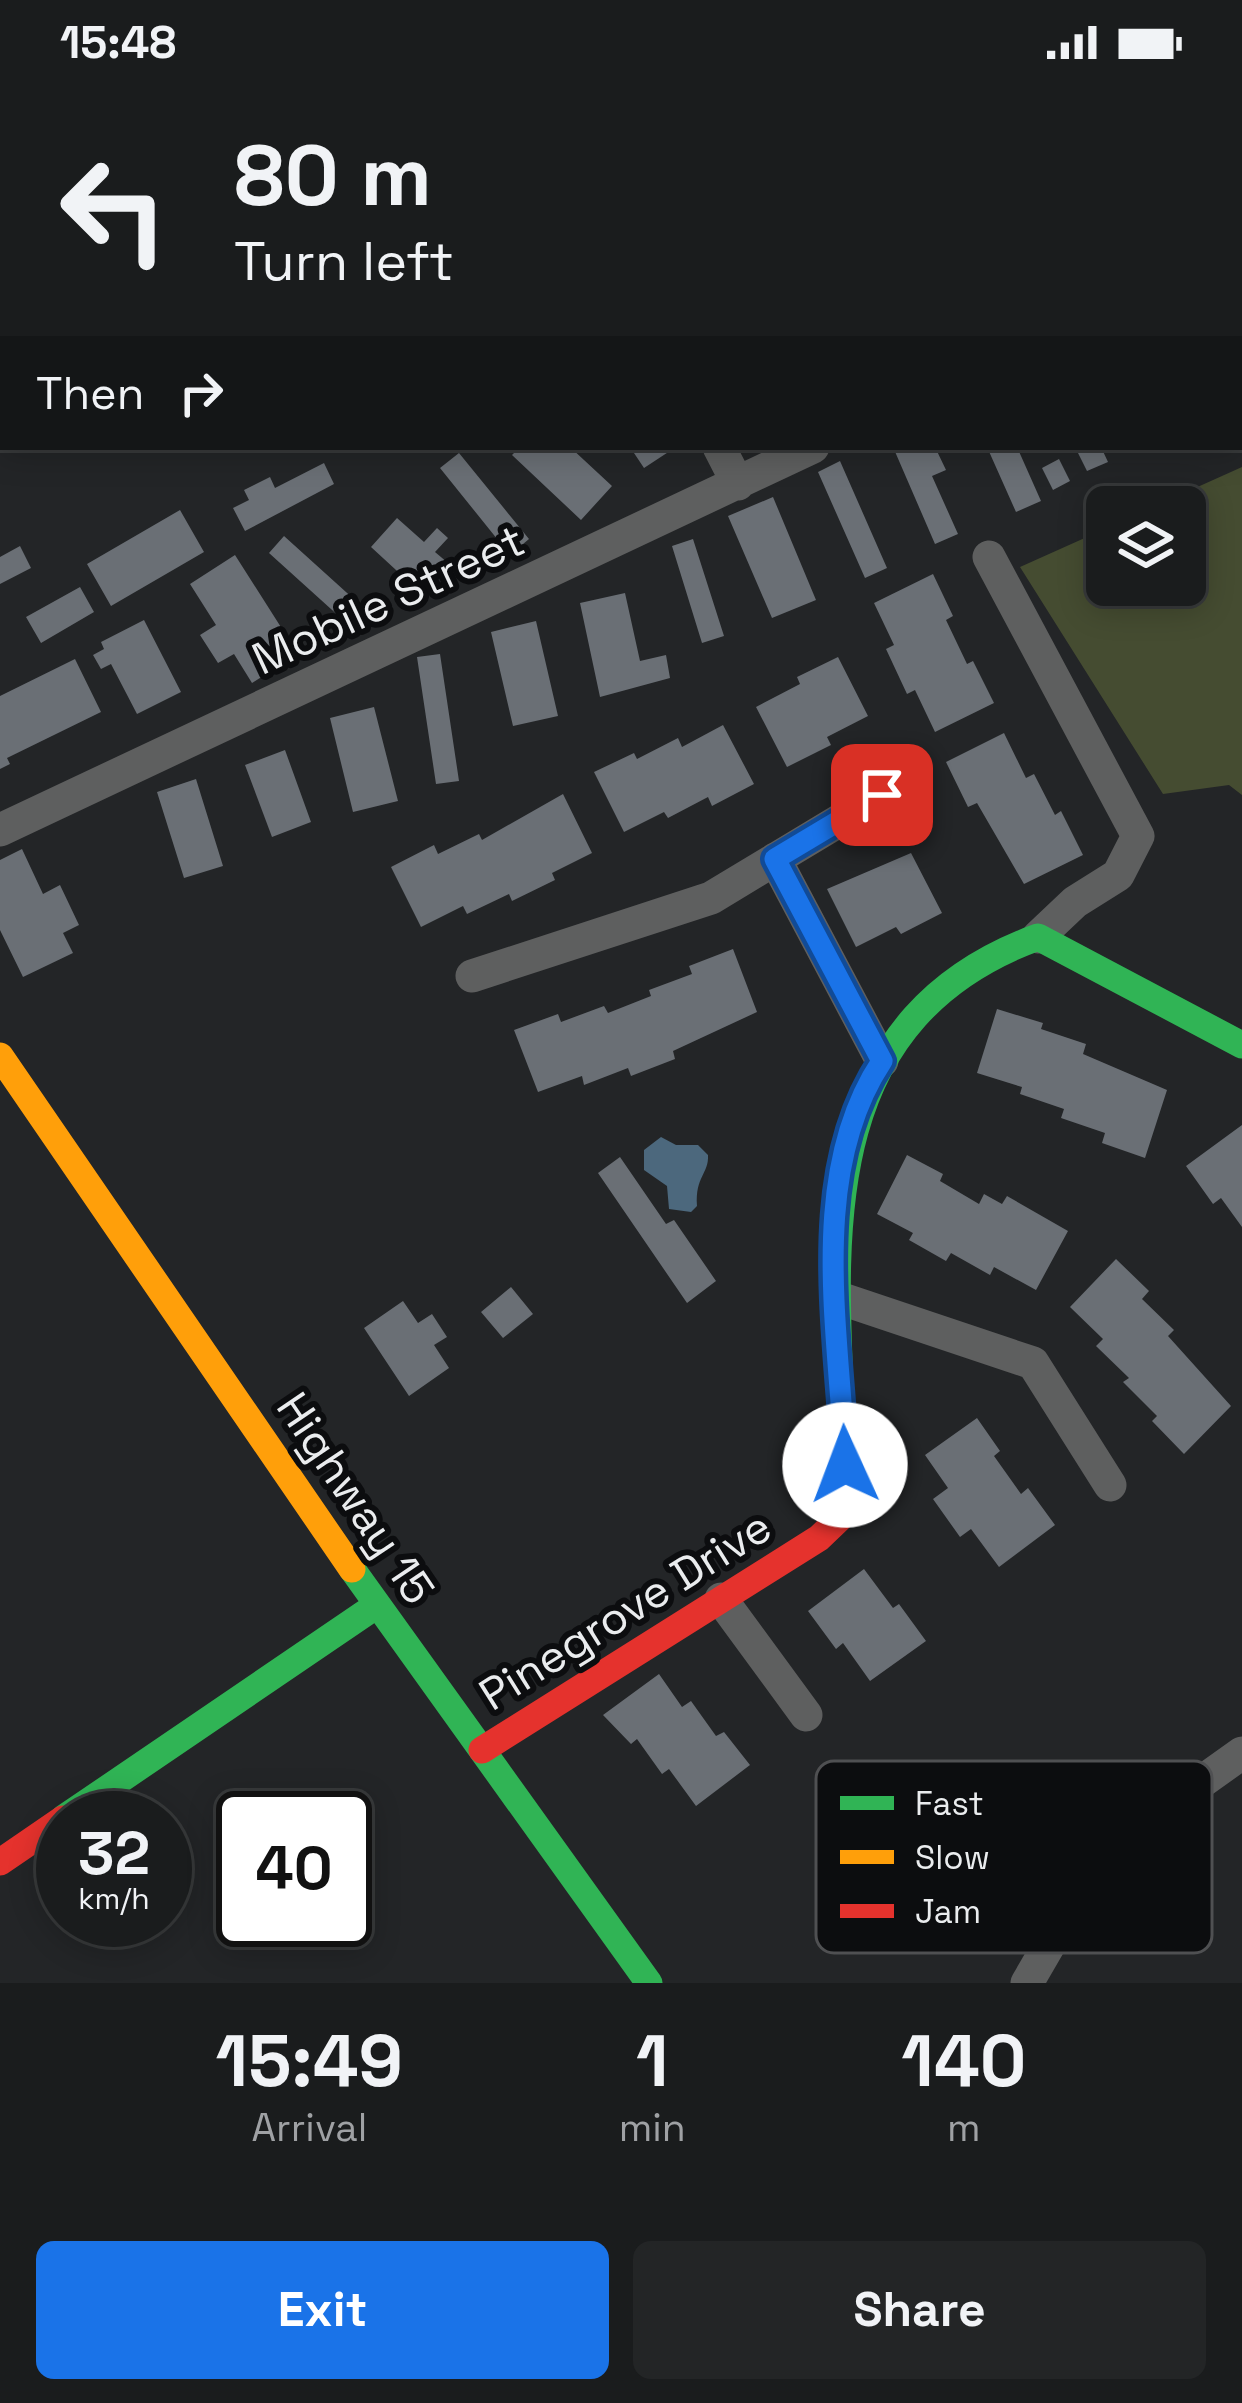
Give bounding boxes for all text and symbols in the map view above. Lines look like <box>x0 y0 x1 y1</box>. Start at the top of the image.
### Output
text: 15:48 <box>60 14 176 71</box>
text: 80 m <box>234 122 432 230</box>
icon: left <box>36 132 192 288</box>
text: Turn left <box>234 227 454 296</box>
icon: right <box>168 360 234 426</box>
text: Then <box>36 365 144 422</box>
map controls <box>1086 486 1206 606</box>
button: layers <box>1086 486 1206 606</box>
street label: Mobile Street <box>243 512 533 687</box>
pin <box>831 744 933 846</box>
icon: arrive <box>849 762 915 828</box>
street label: Highway 15 <box>264 1382 447 1615</box>
position arrow <box>782 1402 908 1528</box>
street label: Pinegrove Drive <box>469 1498 782 1723</box>
legend <box>816 1761 1212 1953</box>
text: Fast <box>915 1783 984 1825</box>
speed limit sign: 40 <box>216 1791 372 1947</box>
text: 32 <box>78 1815 150 1892</box>
text: Slow <box>915 1837 990 1879</box>
text: km/h <box>78 1879 150 1918</box>
text: Jam <box>915 1891 981 1933</box>
text: 15:49 <box>216 2015 403 2107</box>
text: 1 <box>636 2015 669 2107</box>
text: 140 <box>901 2015 1026 2107</box>
text: Arrival <box>251 2103 367 2152</box>
text: min <box>619 2103 686 2152</box>
text: m <box>947 2103 981 2152</box>
button: Exit <box>36 2241 609 2379</box>
button: Share <box>633 2241 1206 2379</box>

